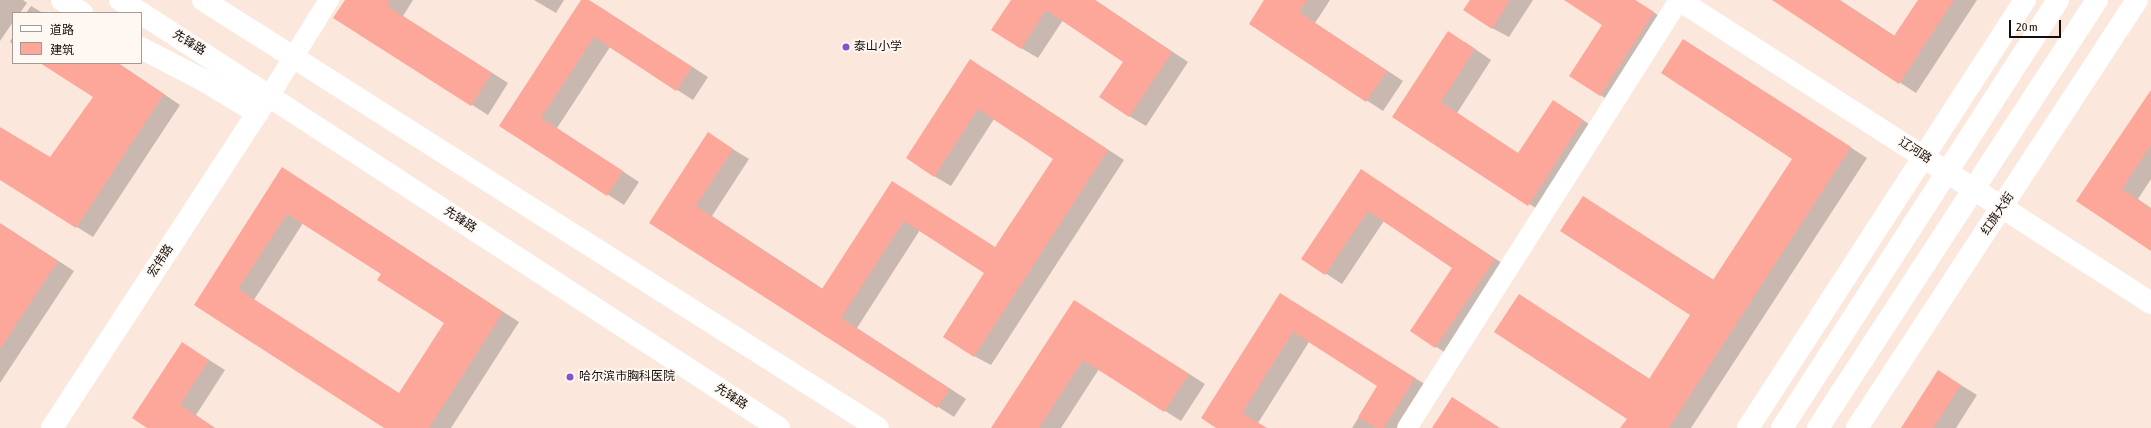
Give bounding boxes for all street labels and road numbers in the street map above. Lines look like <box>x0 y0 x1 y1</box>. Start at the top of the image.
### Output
street label: 先锋路 <box>170 27 208 59</box>
street label: 辽河路 <box>1896 135 1934 167</box>
street label: 红旗大街 <box>1979 190 2017 238</box>
street label: 先锋路 <box>441 204 479 236</box>
street label: 宏伟路 <box>145 242 177 280</box>
street label: 先锋路 <box>712 381 750 413</box>

